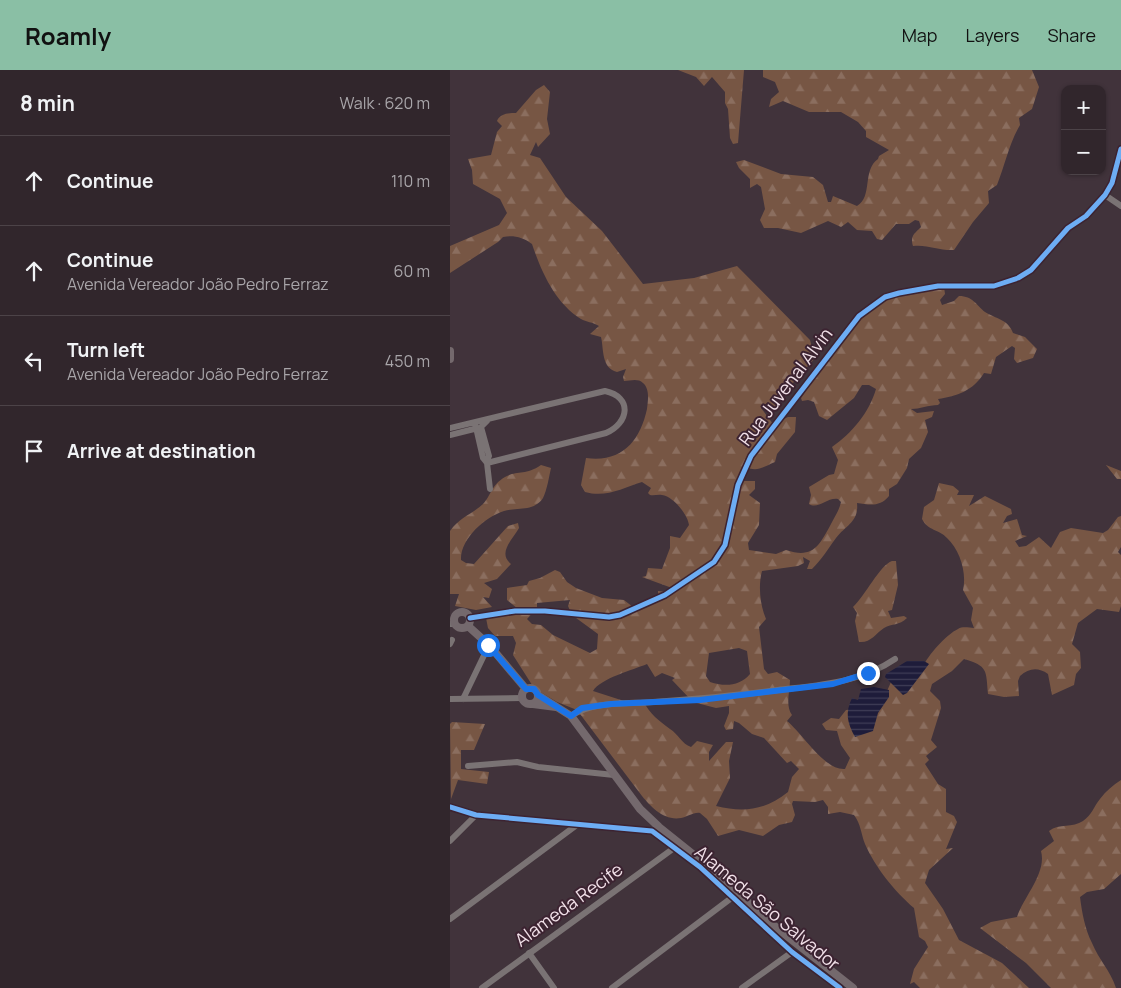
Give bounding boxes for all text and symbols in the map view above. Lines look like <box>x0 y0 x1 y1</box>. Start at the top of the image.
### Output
text: Roamly <box>25 19 111 52</box>
text: Map <box>902 23 937 47</box>
text: Layers <box>965 23 1019 47</box>
text: Share <box>1047 23 1096 47</box>
map controls <box>1061 85 1106 175</box>
button: + <box>1061 85 1106 130</box>
text: 8 min <box>20 89 75 117</box>
text: Walk · 620 m <box>340 92 430 114</box>
button: − <box>1061 130 1106 175</box>
icon: ahead <box>20 167 48 195</box>
text: Continue <box>67 168 153 194</box>
text: 110 m <box>391 170 430 192</box>
text: Continue <box>67 247 153 273</box>
icon: ahead <box>20 257 48 285</box>
text: 60 m <box>394 260 430 282</box>
text: Avenida Vereador João Pedro Ferraz <box>67 273 329 295</box>
street label: Rua Juvenal Alvin <box>733 323 837 450</box>
text: Turn left <box>67 337 145 363</box>
icon: left <box>20 347 48 375</box>
text: 450 m <box>385 350 430 372</box>
text: Avenida Vereador João Pedro Ferraz <box>67 363 329 385</box>
icon: arrive <box>20 437 48 465</box>
text: Arrive at destination <box>67 438 256 464</box>
route start <box>477 634 500 657</box>
route end <box>857 662 880 685</box>
street label: Alameda São Salvador <box>690 839 846 975</box>
street label: Alameda Recife <box>510 857 627 951</box>

